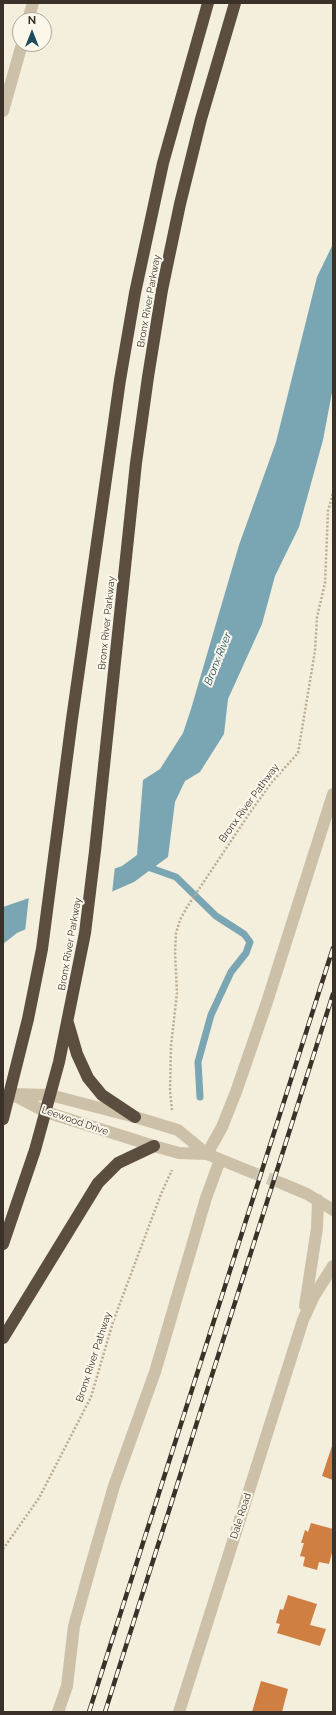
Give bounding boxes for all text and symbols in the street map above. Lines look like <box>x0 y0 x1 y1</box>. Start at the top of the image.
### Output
north arrow <box>12 12 52 52</box>
text: N <box>28 14 36 27</box>
street label: Bronx River Parkway <box>135 254 163 348</box>
street label: Bronx River Parkway <box>96 576 118 670</box>
water label: Bronx River <box>202 631 234 687</box>
street label: Bronx River Pathway <box>216 761 282 845</box>
street label: Bronx River Parkway <box>56 897 84 991</box>
street label: Leewood Drive <box>40 1104 110 1138</box>
street label: Bronx River Pathway <box>74 1310 114 1404</box>
street label: Dale Road <box>228 1491 254 1541</box>

